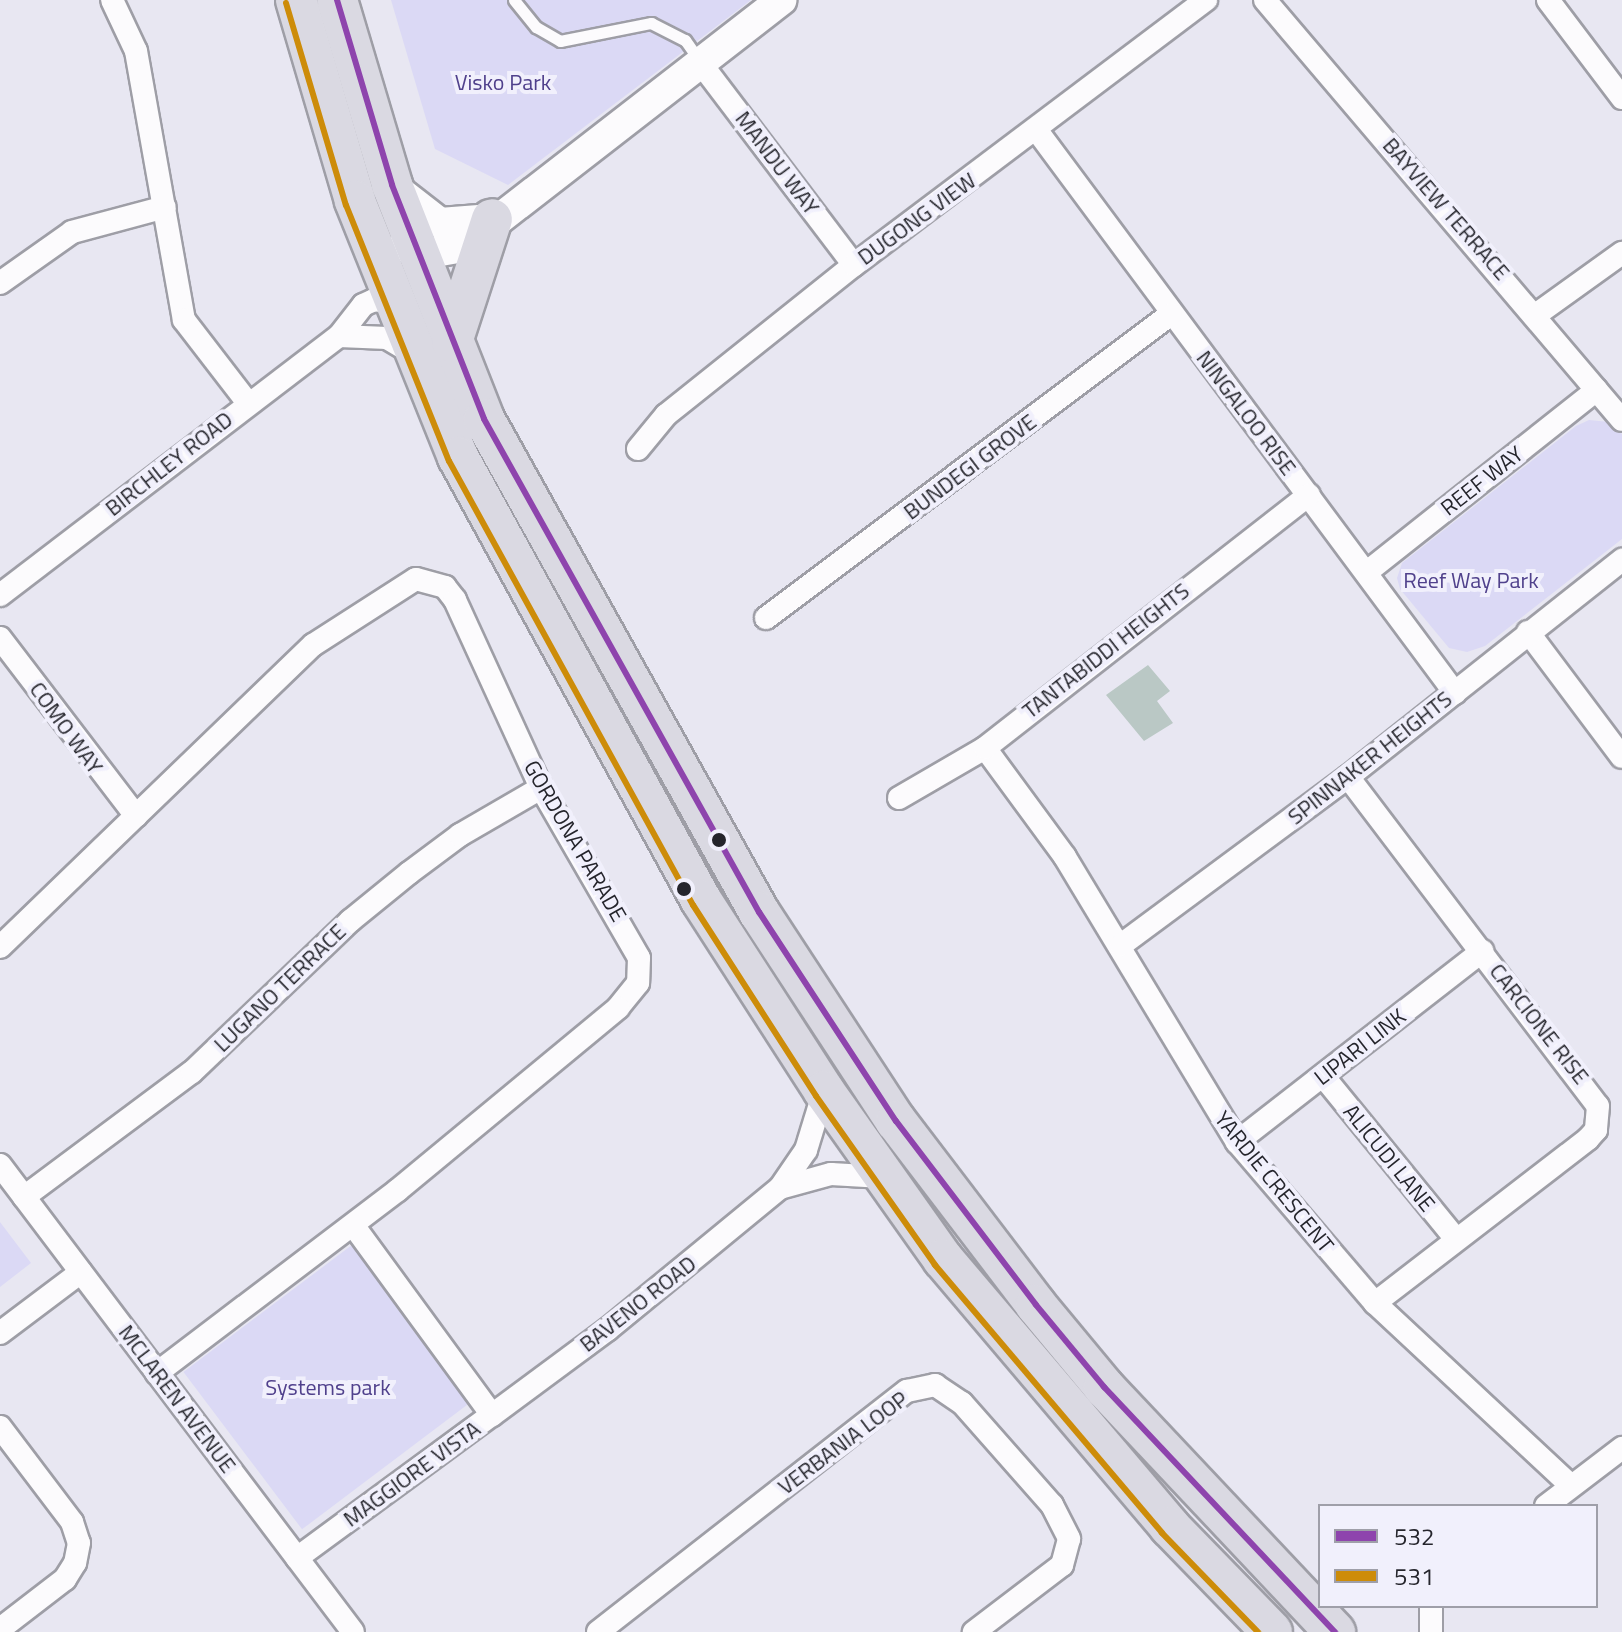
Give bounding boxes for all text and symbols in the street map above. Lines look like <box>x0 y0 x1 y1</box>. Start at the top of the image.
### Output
park label: Visko Park <box>455 70 551 96</box>
street label: MANDU WAY <box>730 106 824 220</box>
street label: BAYVIEW TERRACE <box>1377 133 1515 285</box>
street label: DUGONG VIEW <box>853 167 981 271</box>
street label: NINGALOO RISE <box>1191 346 1301 480</box>
street label: BIRCHLEY ROAD <box>100 406 238 522</box>
street label: BUNDEGI GROVE <box>899 409 1041 525</box>
street label: REEF WAY <box>1436 441 1528 521</box>
park label: Reef Way Park <box>1403 568 1539 594</box>
street label: TANTABIDDI HEIGHTS <box>1017 578 1195 724</box>
street label: COMO WAY <box>24 677 108 779</box>
street label: SPINNAKER HEIGHTS <box>1283 686 1457 830</box>
street label: GORDONA PARADE <box>518 756 632 926</box>
unlabelled marker <box>711 832 727 848</box>
unlabelled marker <box>676 881 692 897</box>
street label: LUGANO TERRACE <box>209 918 351 1058</box>
street label: CARCIONE RISE <box>1484 959 1594 1089</box>
street label: LIPARI LINK <box>1309 1003 1411 1091</box>
street label: ALICUDI LANE <box>1338 1099 1440 1217</box>
street label: YARDIE CRESCENT <box>1209 1106 1339 1258</box>
street label: BAVENO ROAD <box>575 1250 701 1358</box>
street label: MCLAREN AVENUE <box>113 1320 241 1478</box>
park label: Systems park <box>265 1375 391 1401</box>
street label: VERBANIA LOOP <box>773 1386 913 1500</box>
street label: MAGGIORE VISTA <box>338 1416 486 1532</box>
legend <box>1318 1504 1598 1608</box>
text: 532 <box>1394 1518 1434 1554</box>
text: 531 <box>1394 1558 1434 1594</box>

